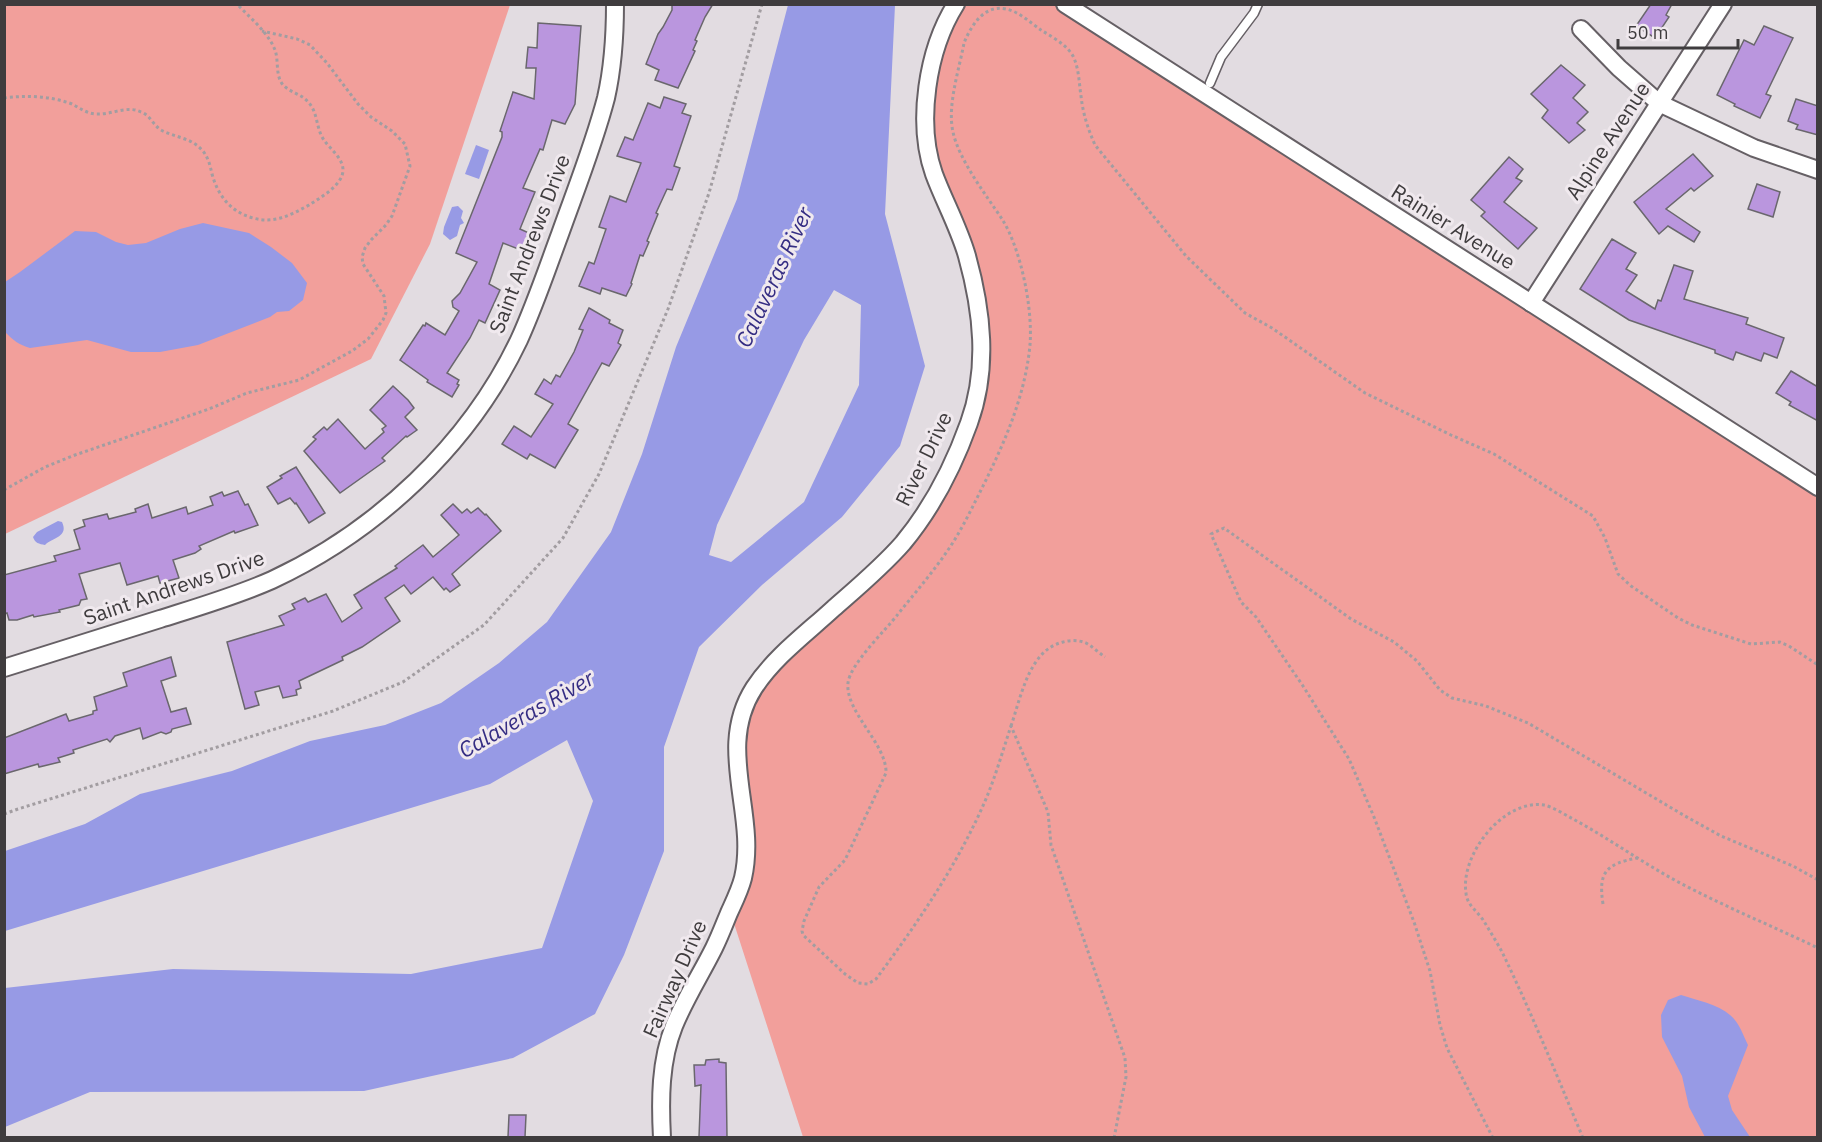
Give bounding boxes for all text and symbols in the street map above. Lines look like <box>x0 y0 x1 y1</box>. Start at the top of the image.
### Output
scale bar <box>1618 12 1738 50</box>
text: 50 m <box>1627 21 1669 44</box>
street label: Alpine Avenue <box>1559 76 1656 205</box>
street label: Saint Andrews Drive <box>482 150 576 337</box>
street label: Rainier Avenue <box>1386 177 1521 275</box>
water label: Calaveras River <box>728 201 819 352</box>
street label: River Drive <box>888 407 958 510</box>
street label: Saint Andrews Drive <box>80 543 268 631</box>
water label: Calaveras River <box>453 663 599 764</box>
street label: Fairway Drive <box>636 915 713 1042</box>

